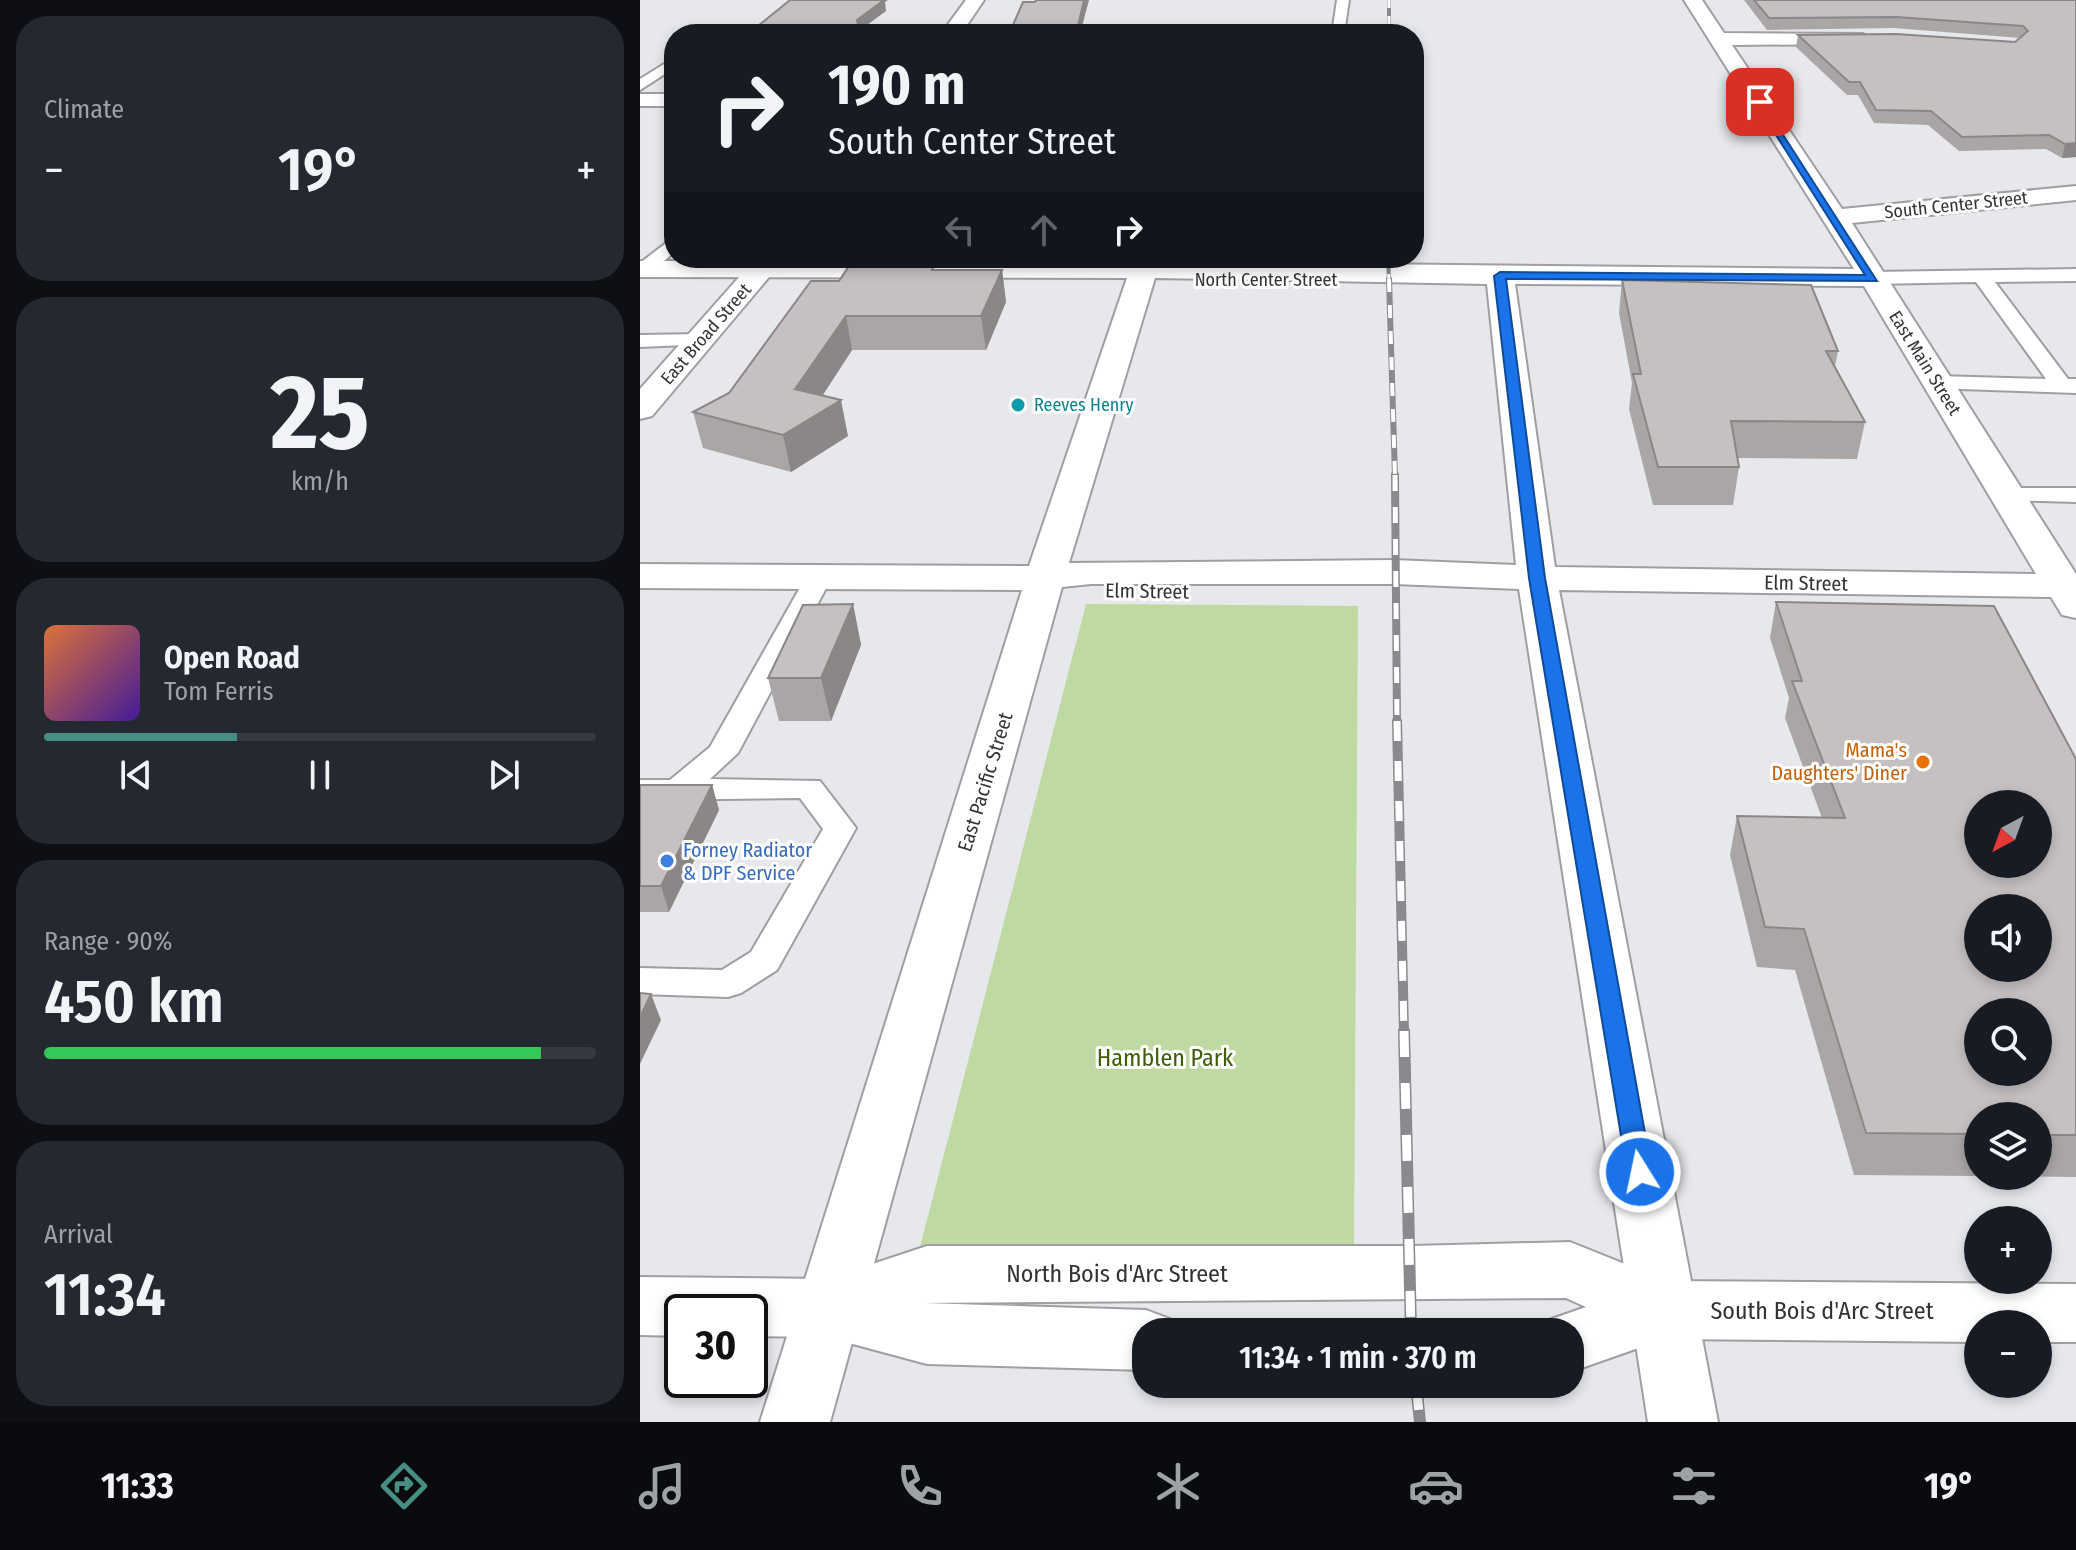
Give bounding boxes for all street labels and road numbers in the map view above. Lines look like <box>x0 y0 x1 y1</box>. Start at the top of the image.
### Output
street label: South Center Street <box>1883 187 2029 223</box>
street label: North Center Street <box>1195 269 1337 291</box>
street label: East Broad Street <box>656 279 756 389</box>
street label: East Main Street <box>1884 307 1966 419</box>
street label: Elm Street <box>1764 570 1849 596</box>
street label: Elm Street <box>1105 578 1190 604</box>
street label: East Pacific Street <box>952 709 1018 855</box>
street label: North Bois d'Arc Street <box>1006 1260 1228 1288</box>
street label: South Bois d'Arc Street <box>1710 1297 1934 1325</box>

